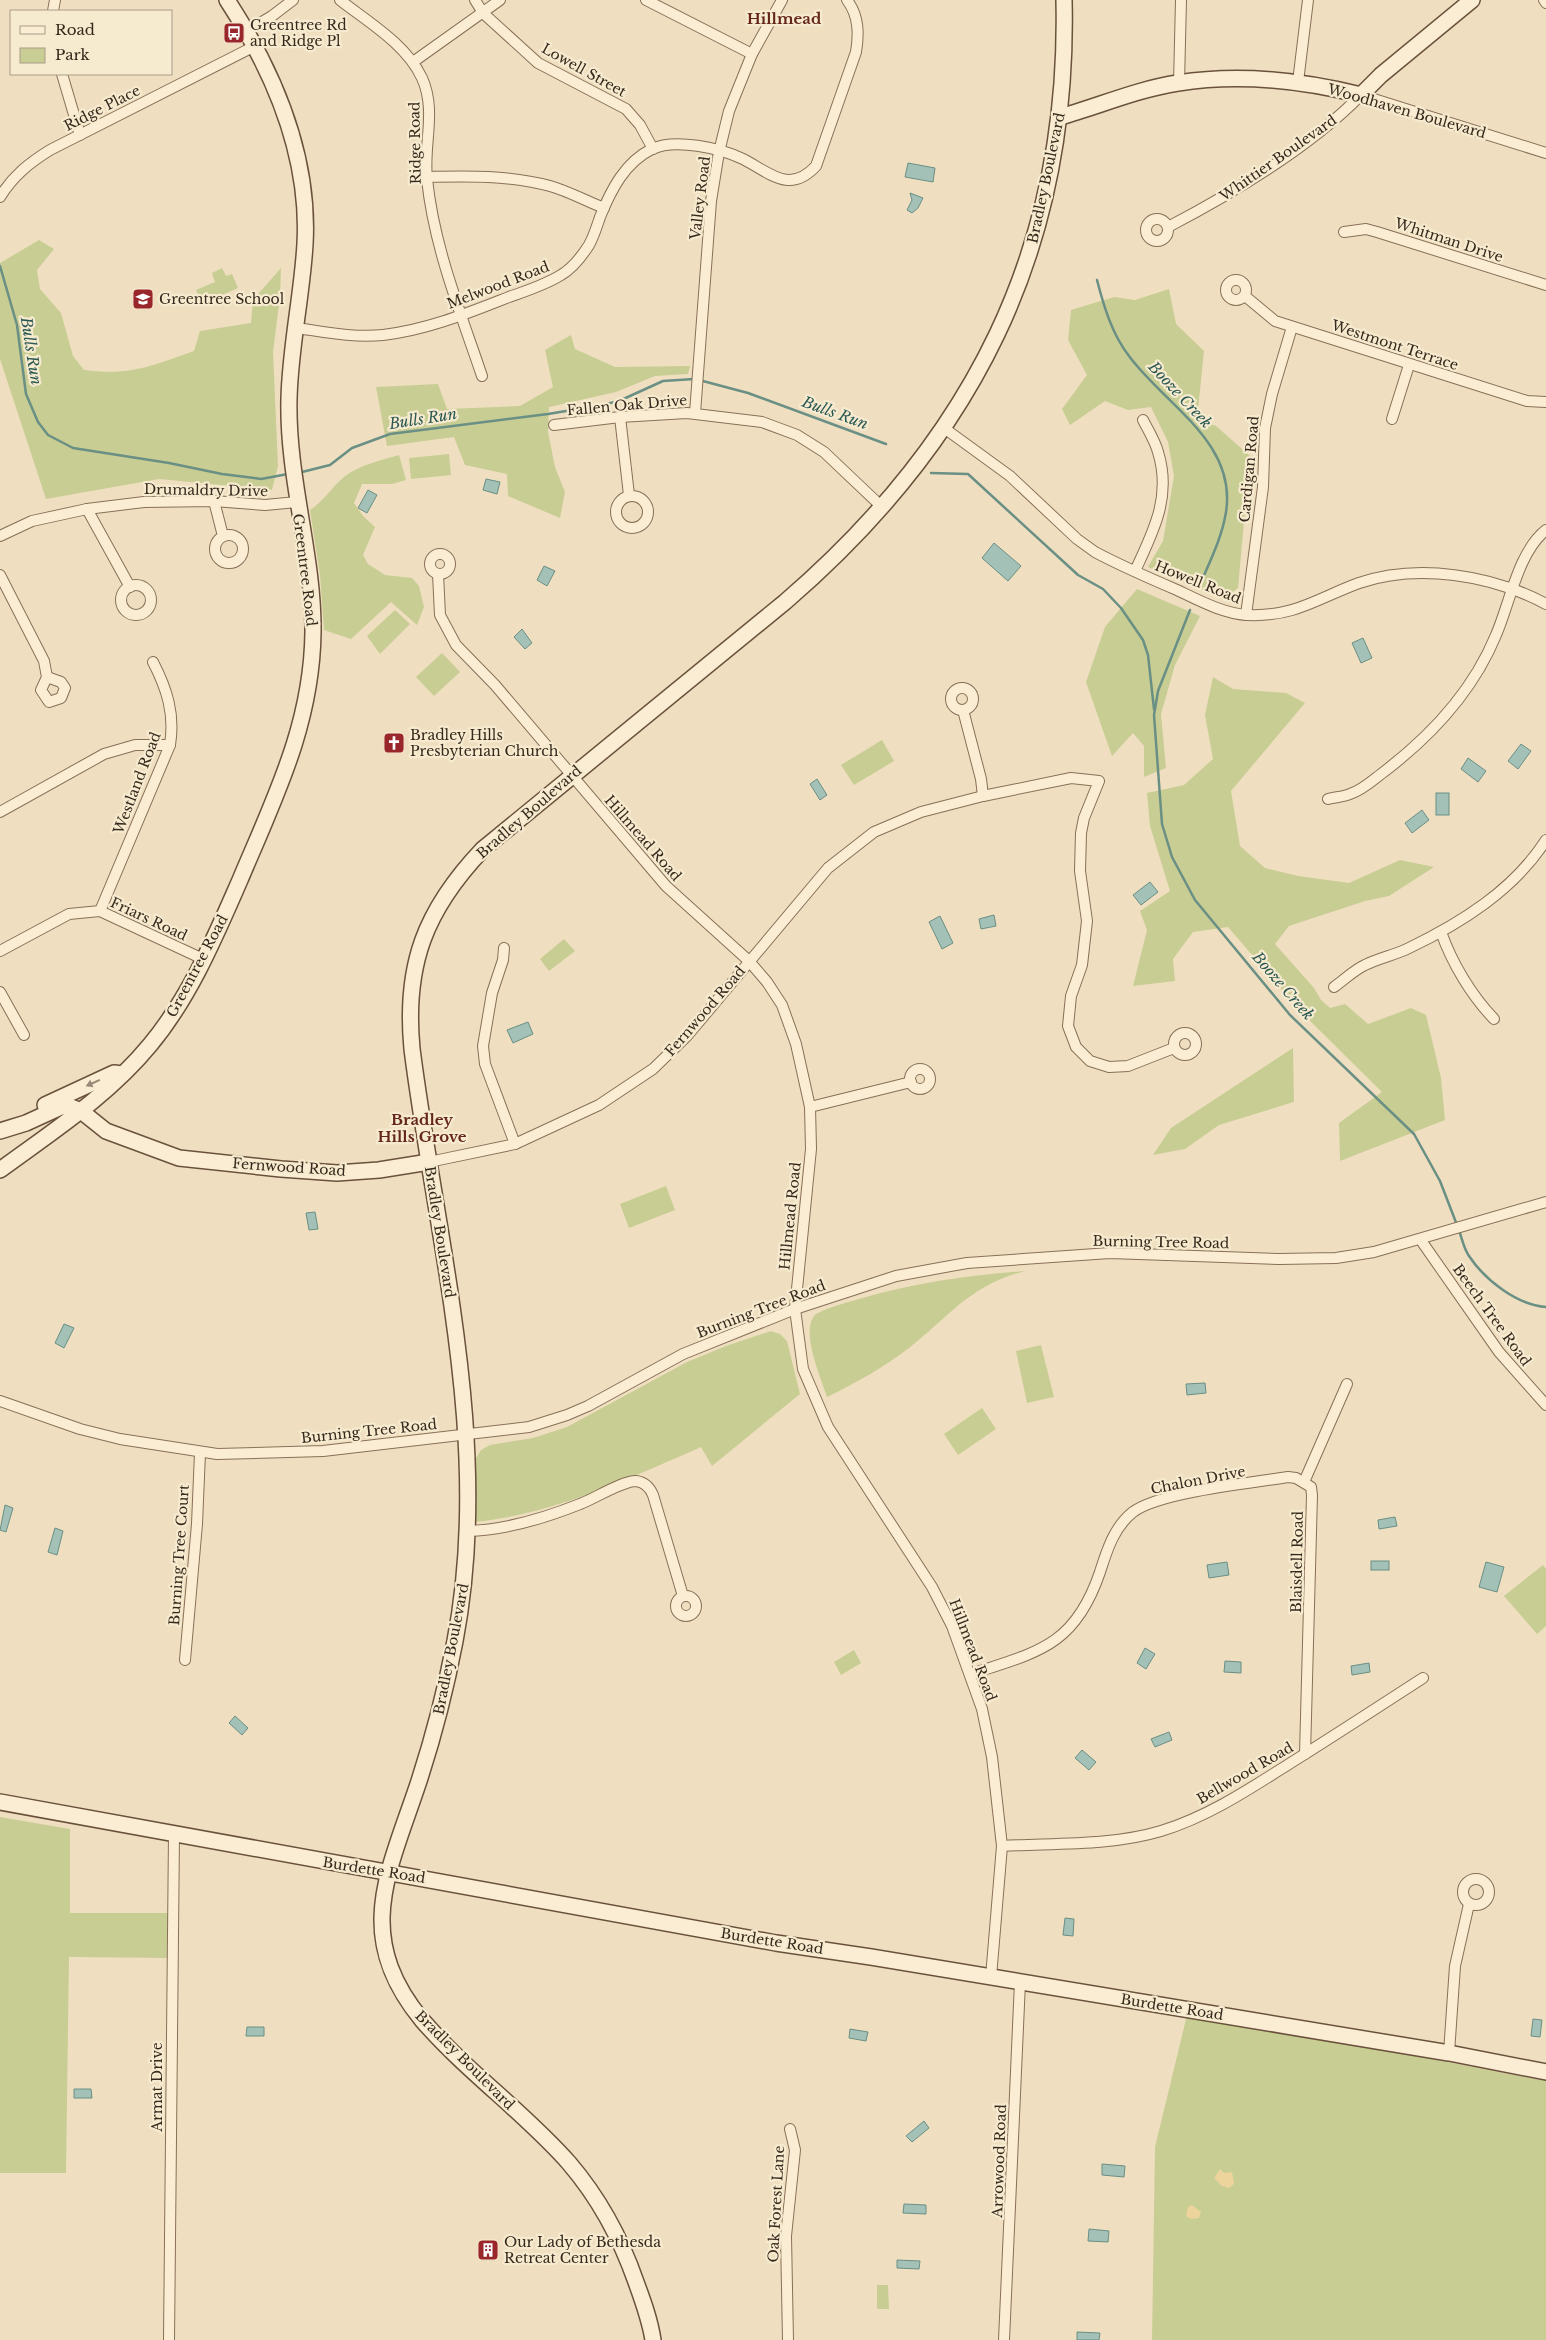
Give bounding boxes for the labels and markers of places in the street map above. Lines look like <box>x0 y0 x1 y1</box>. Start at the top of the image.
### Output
place label: Greentree Rd and Ridge Pl <box>250 16 347 50</box>
bus stop icon: Greentree Rd and Ridge Pl <box>222 21 246 45</box>
school or university icon: Greentree School <box>131 287 155 311</box>
place label: Greentree School <box>159 290 285 308</box>
place label: Bradley Hills Presbyterian Church <box>410 726 559 760</box>
church icon: Bradley Hills Presbyterian Church <box>382 731 406 755</box>
place label: Our Lady of Bethesda Retreat Center <box>504 2233 661 2267</box>
building icon: Our Lady of Bethesda Retreat Center <box>476 2238 500 2262</box>

